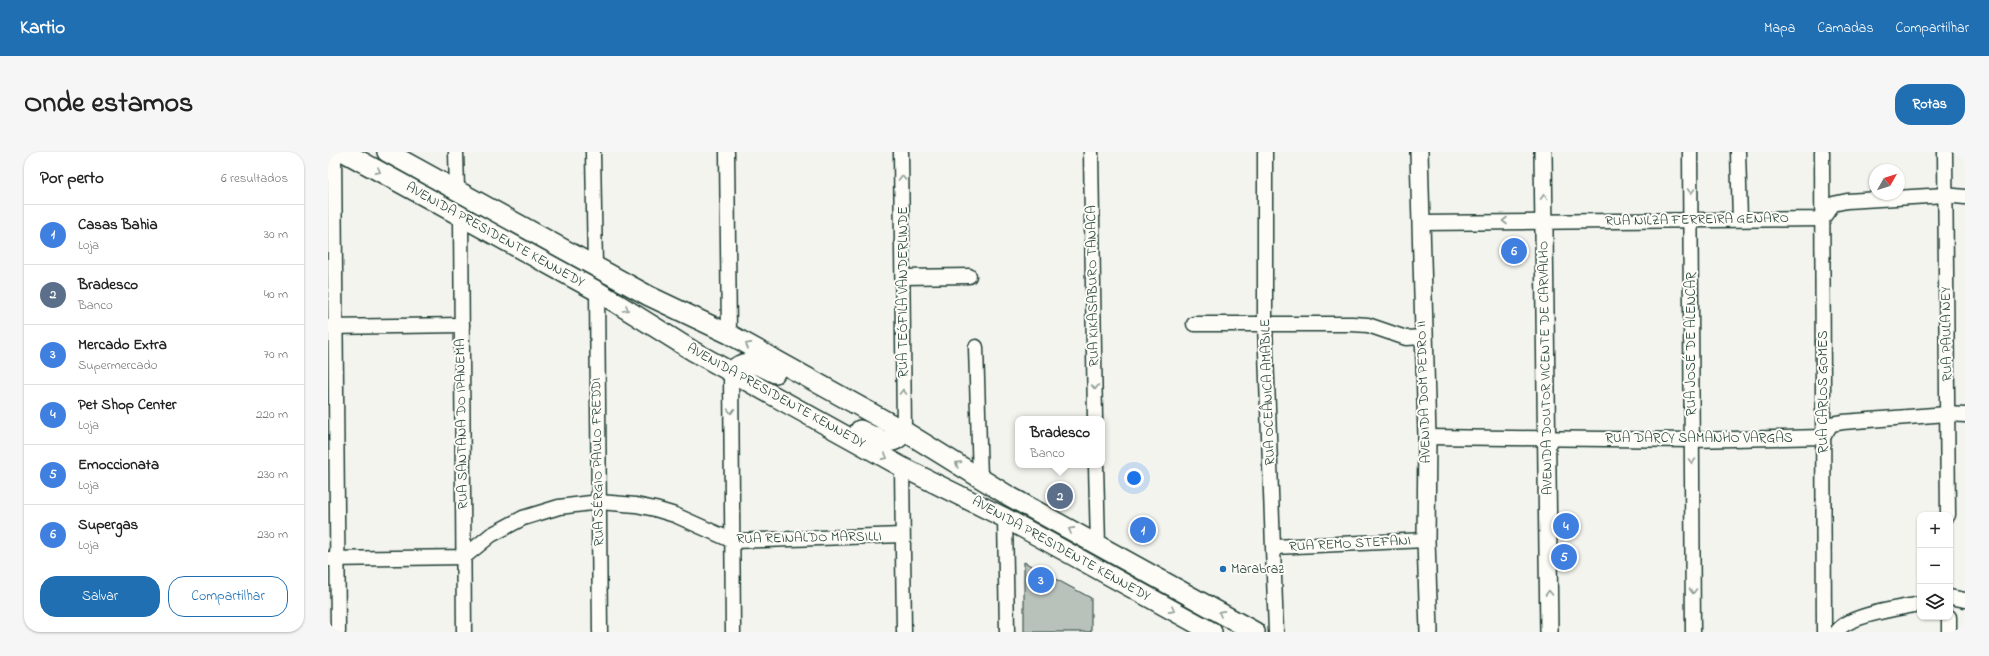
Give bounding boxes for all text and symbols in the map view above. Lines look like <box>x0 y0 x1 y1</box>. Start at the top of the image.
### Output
text: Kartio <box>20 15 65 42</box>
text: Mapa <box>1764 18 1795 39</box>
text: Camadas <box>1817 18 1874 39</box>
text: Compartilhar <box>1896 18 1969 39</box>
text: Onde estamos <box>24 84 193 125</box>
button: Rotas <box>1895 84 1965 125</box>
north arrow <box>1869 164 1905 200</box>
text: Por perto <box>40 166 104 191</box>
one-way arrow <box>374 166 381 174</box>
text: 6 resultados <box>221 169 288 188</box>
one-way arrow <box>898 175 906 181</box>
street label: AVENIDA PRESIDENTE KENNEDY <box>402 177 589 293</box>
one-way arrow <box>1687 188 1695 194</box>
one-way arrow <box>1540 194 1548 200</box>
street label: RUA KIKASABURO TANACA <box>1081 205 1105 367</box>
street label: RUA TEÓFILA VANDERLINDE <box>893 206 914 378</box>
street label: RUA NILZA FERREIRA GENARO <box>1605 208 1789 232</box>
text: Casas Bahia <box>78 214 158 236</box>
one-way arrow <box>1502 217 1508 225</box>
text: 1 <box>51 225 55 244</box>
text: 30 m <box>264 225 288 244</box>
text: Loja <box>78 236 99 255</box>
pin: 6 <box>1501 236 1527 266</box>
street label: AVENIDA DOUTOR VICENTE DE CARVALHO <box>1533 241 1559 495</box>
street label: RUA JOSÉ DE ALENCAR <box>1681 272 1702 416</box>
text: Bradesco <box>78 274 138 296</box>
text: 2 <box>50 285 56 304</box>
text: 40 m <box>264 285 288 304</box>
street label: RUA PAULA NEY <box>1936 286 1958 382</box>
text: Banco <box>78 296 113 315</box>
one-way arrow <box>622 304 629 311</box>
street label: RUA OCEÂNICA AMABILE <box>1254 318 1281 466</box>
street label: AVENIDA DOM PEDRO II <box>1411 320 1437 464</box>
street label: RUA CARLOS GOMES <box>1813 330 1834 454</box>
text: Mercado Extra <box>78 334 167 356</box>
street label: RUA SANTANA DO IPANEMA <box>450 338 474 510</box>
street label: AVENIDA PRESIDENTE KENNEDY <box>683 338 870 454</box>
one-way arrow <box>745 343 752 350</box>
text: 3 <box>50 345 56 364</box>
text: 70 m <box>264 345 288 364</box>
text: Supermercado <box>78 356 157 375</box>
street label: RUA SÉRGIO PAULO FREDDI <box>586 378 610 546</box>
one-way arrow <box>1090 384 1099 390</box>
one-way arrow <box>899 389 907 395</box>
text: Pet Shop Center <box>78 394 177 416</box>
text: 4 <box>50 405 56 424</box>
text: 220 m <box>256 405 288 424</box>
one-way arrow <box>727 408 736 414</box>
text: Loja <box>78 416 99 435</box>
popup <box>1015 416 1105 468</box>
text: Bradesco <box>1030 422 1090 444</box>
street label: RUA DARCY SAMANHO VARGAS <box>1605 428 1793 449</box>
text: Banco <box>1030 444 1065 463</box>
one-way arrow <box>881 452 888 459</box>
text: Emoccionata <box>78 454 159 476</box>
one-way arrow <box>1688 458 1696 464</box>
one-way arrow <box>956 462 963 469</box>
text: 5 <box>49 465 57 484</box>
text: 230 m <box>257 465 288 484</box>
your location <box>1124 468 1144 488</box>
text: Loja <box>78 476 99 495</box>
pin: 2 <box>1047 481 1073 511</box>
street label: AVENIDA PRESIDENTE KENNEDY <box>968 491 1155 607</box>
pin: 4 <box>1553 511 1579 541</box>
map controls <box>1917 512 1953 620</box>
button: + <box>1917 512 1953 548</box>
text: Supergas <box>78 514 138 536</box>
pin: 1 <box>1130 515 1156 545</box>
text: 6 <box>50 525 56 544</box>
text: 230 m <box>257 525 288 544</box>
street label: RUA REINALDO MARSILLI <box>736 526 882 550</box>
one-way arrow <box>1067 527 1075 534</box>
street label: RUA REMO STEFANI <box>1288 530 1412 558</box>
text: Loja <box>78 536 99 555</box>
pin: 5 <box>1551 542 1577 572</box>
button: − <box>1917 548 1953 584</box>
place label: Marabraz <box>1231 559 1284 580</box>
marker: Marabraz <box>1218 564 1228 574</box>
pin: 3 <box>1028 565 1054 595</box>
button: Salvar <box>40 576 160 617</box>
button: Compartilhar <box>168 576 288 617</box>
button: layers <box>1917 584 1953 620</box>
one-way arrow <box>1689 588 1697 594</box>
one-way arrow <box>1545 590 1553 596</box>
one-way arrow <box>1168 605 1175 613</box>
one-way arrow <box>1218 611 1225 618</box>

